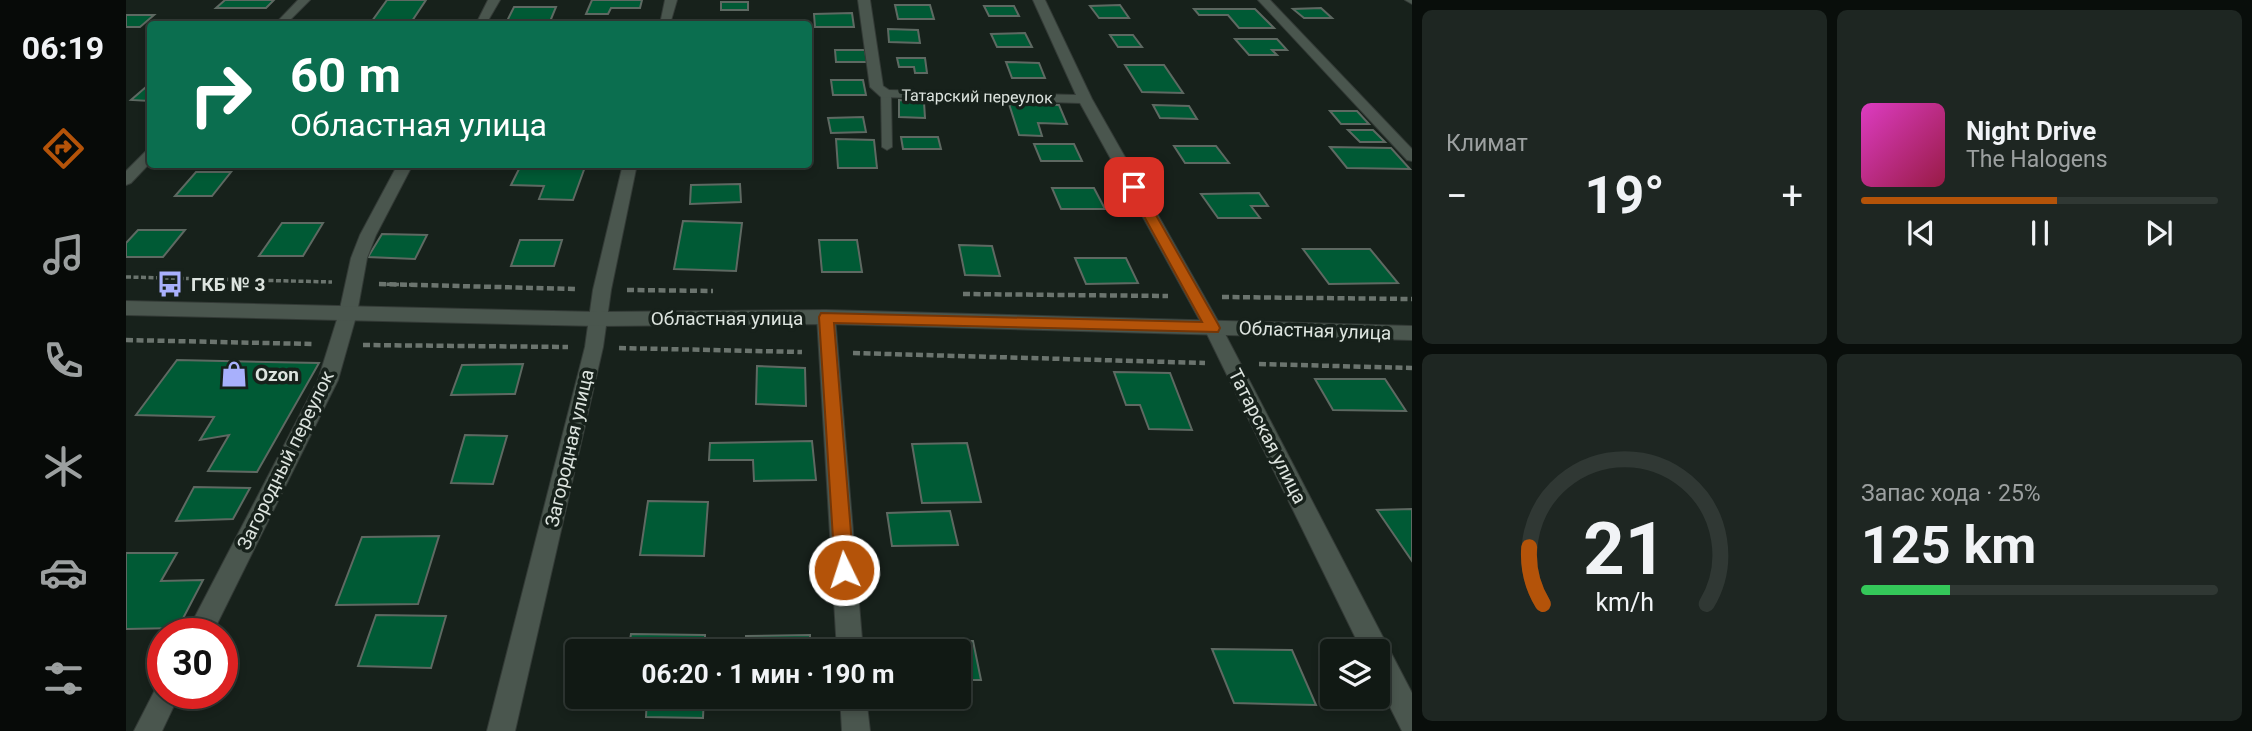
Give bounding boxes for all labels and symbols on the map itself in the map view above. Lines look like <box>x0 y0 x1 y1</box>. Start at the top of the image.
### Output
street label: Татарский переулок <box>901 86 1053 107</box>
pin <box>1104 157 1164 217</box>
bus stop icon: ГКБ № 3 <box>155 269 185 299</box>
place label: ГКБ № 3 <box>191 273 265 296</box>
street label: Областная улица <box>651 307 803 330</box>
street label: Областная улица <box>1238 316 1392 345</box>
shop icon: Ozon <box>219 359 249 389</box>
place label: Ozon <box>255 363 299 386</box>
street label: Татарская улица <box>1224 365 1311 508</box>
street label: Загородный переулок <box>232 366 339 553</box>
street label: Загородная улица <box>540 367 599 529</box>
position arrow <box>807 533 881 607</box>
speed limit sign: 30 <box>147 618 238 709</box>

